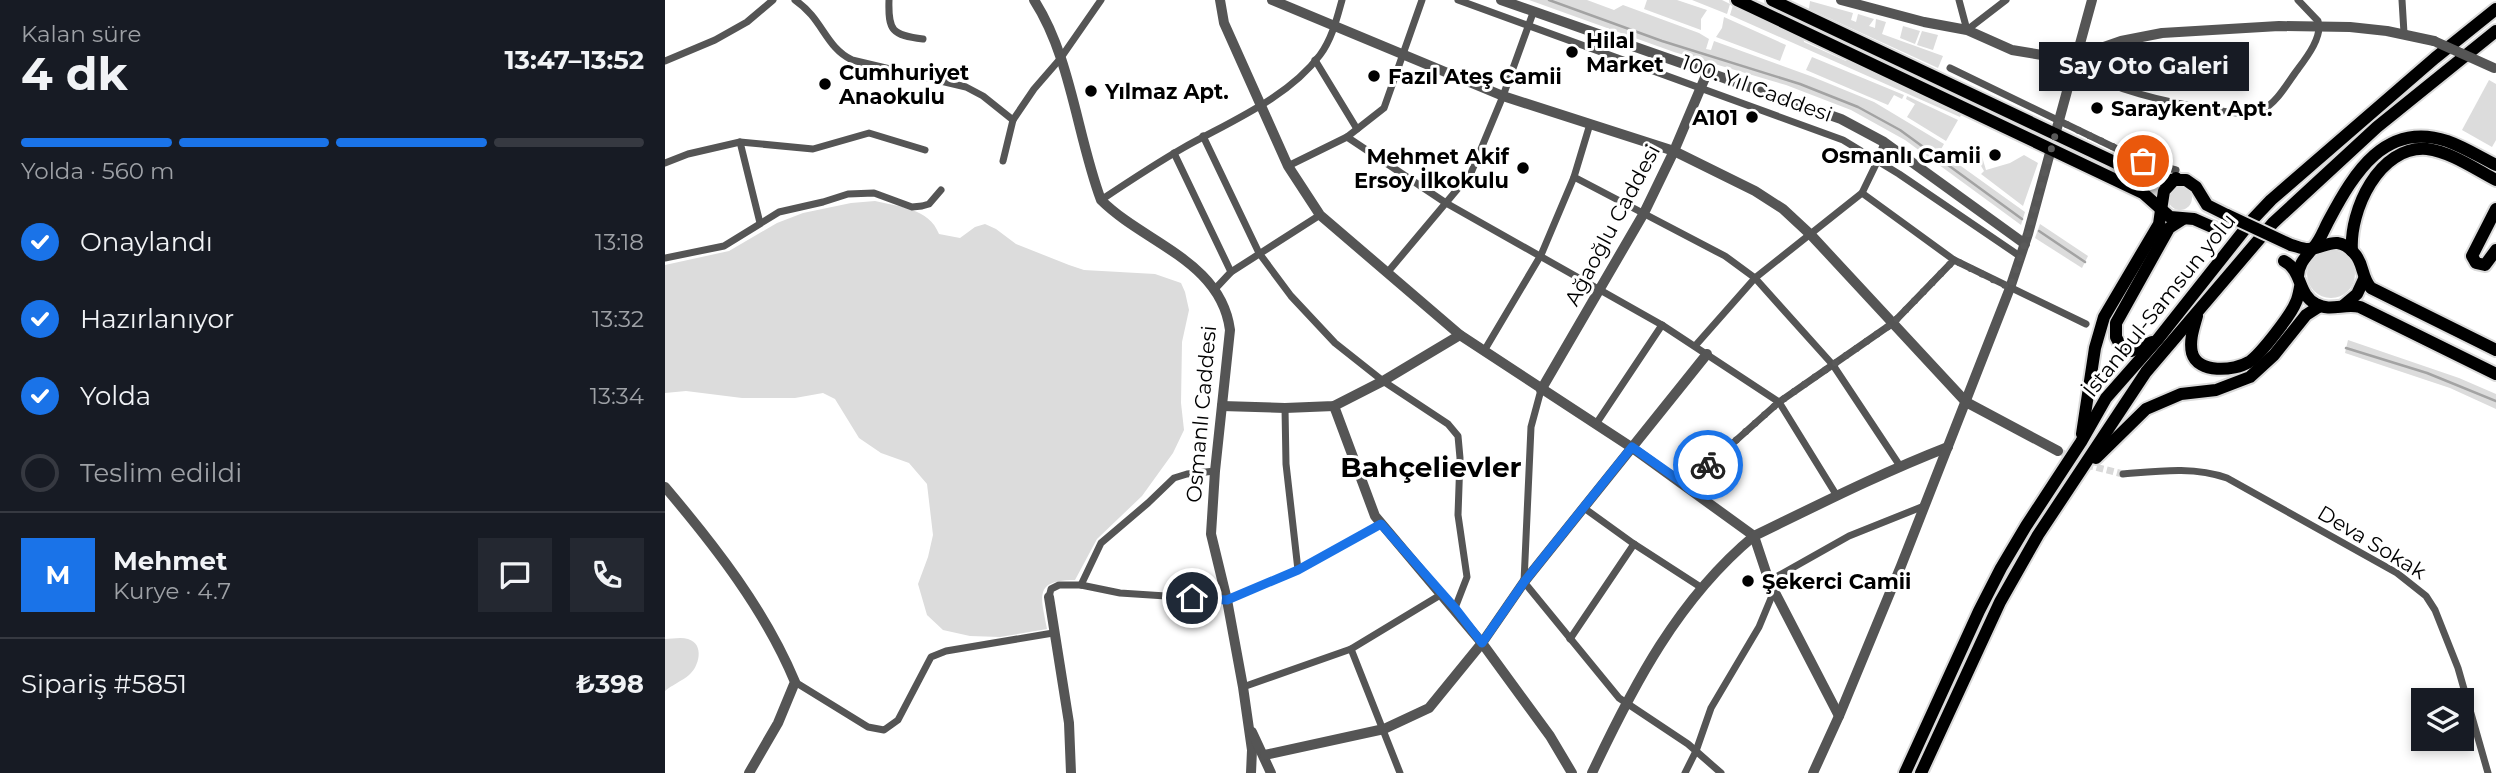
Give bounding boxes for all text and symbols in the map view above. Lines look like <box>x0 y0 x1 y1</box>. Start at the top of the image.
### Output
text: Kalan süre <box>21 20 141 48</box>
place label: Hilal Market <box>1586 28 1664 77</box>
callout: Say Oto Galeri <box>2038 42 2248 91</box>
text: 13:47–13:52 <box>504 44 644 76</box>
marker: Hilal Market <box>1564 44 1580 60</box>
text: 4 dk <box>21 45 128 102</box>
street label: 100. Yıl Caddesi <box>1678 49 1836 127</box>
text: Say Oto Galeri <box>2059 52 2229 80</box>
place label: Cumhuriyet Anaokulu <box>838 60 969 109</box>
place label: Fazıl Ateş Camii <box>1388 64 1562 89</box>
marker: Fazıl Ateş Camii <box>1366 68 1382 84</box>
marker: Cumhuriyet Anaokulu <box>817 76 833 92</box>
place label: Yılmaz Apt. <box>1104 79 1229 104</box>
marker: Yılmaz Apt. <box>1083 83 1099 99</box>
place label: Saraykent Apt. <box>2111 96 2272 121</box>
marker: Saraykent Apt. <box>2089 100 2105 116</box>
place label: A101 <box>1691 105 1738 130</box>
marker: A101 <box>1744 109 1760 125</box>
pin <box>2113 131 2173 191</box>
street label: Ağaoğlu Caddesi <box>1559 140 1665 310</box>
icon: bag <box>2124 142 2162 180</box>
place label: Osmanlı Camii <box>1821 143 1981 168</box>
place label: Mehmet Akif Ersoy İlkokulu <box>1354 144 1510 193</box>
marker: Osmanlı Camii <box>1987 147 2003 163</box>
text: Yolda · 560 m <box>21 157 175 185</box>
marker: Mehmet Akif Ersoy İlkokulu <box>1515 160 1531 176</box>
street label: İstanbul-Samsun yolu <box>2077 208 2241 402</box>
icon: check <box>21 223 59 261</box>
text: Onaylandı <box>80 226 213 258</box>
text: 13:18 <box>595 228 644 256</box>
icon: check <box>21 300 59 338</box>
text: Hazırlanıyor <box>80 303 234 335</box>
text: 13:32 <box>592 305 644 333</box>
street label: Osmanlı Caddesi <box>1181 324 1221 504</box>
icon: check <box>21 377 59 415</box>
text: Yolda <box>80 380 151 412</box>
text: 13:34 <box>590 382 644 410</box>
courier <box>1673 430 1743 500</box>
icon: bike <box>1689 446 1727 484</box>
district label: Bahçelievler <box>1340 450 1522 484</box>
text: Teslim edildi <box>80 457 242 489</box>
street label: Deva Sokak <box>2313 500 2431 584</box>
button: chat <box>478 538 552 612</box>
button: phone <box>570 538 644 612</box>
text: Mehmet <box>113 545 227 577</box>
text: M <box>46 559 70 591</box>
pin <box>1162 568 1222 628</box>
place label: Şekerci Camii <box>1762 569 1911 594</box>
marker: Şekerci Camii <box>1740 573 1756 589</box>
text: Kurye · 4.7 <box>113 577 231 605</box>
icon: home <box>1173 579 1211 617</box>
text: Sipariş #5851 <box>21 668 187 700</box>
text: ₺398 <box>576 668 644 700</box>
map controls <box>2411 688 2474 751</box>
button: layers <box>2411 688 2474 751</box>

